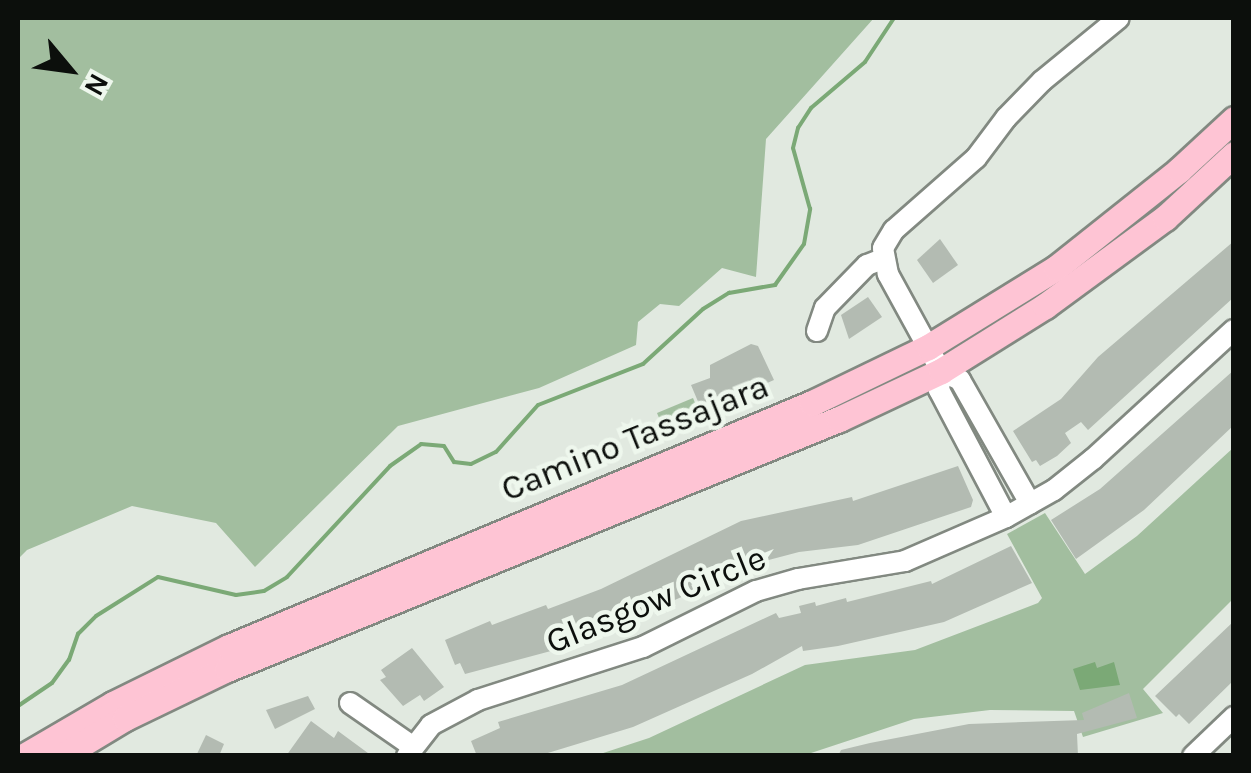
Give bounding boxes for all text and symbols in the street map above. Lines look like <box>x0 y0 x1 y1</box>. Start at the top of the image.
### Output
north arrow <box>20 20 120 120</box>
text: N <box>77 68 116 102</box>
street label: Camino Tassajara <box>495 365 775 511</box>
street label: Glasgow Circle <box>540 537 772 663</box>

